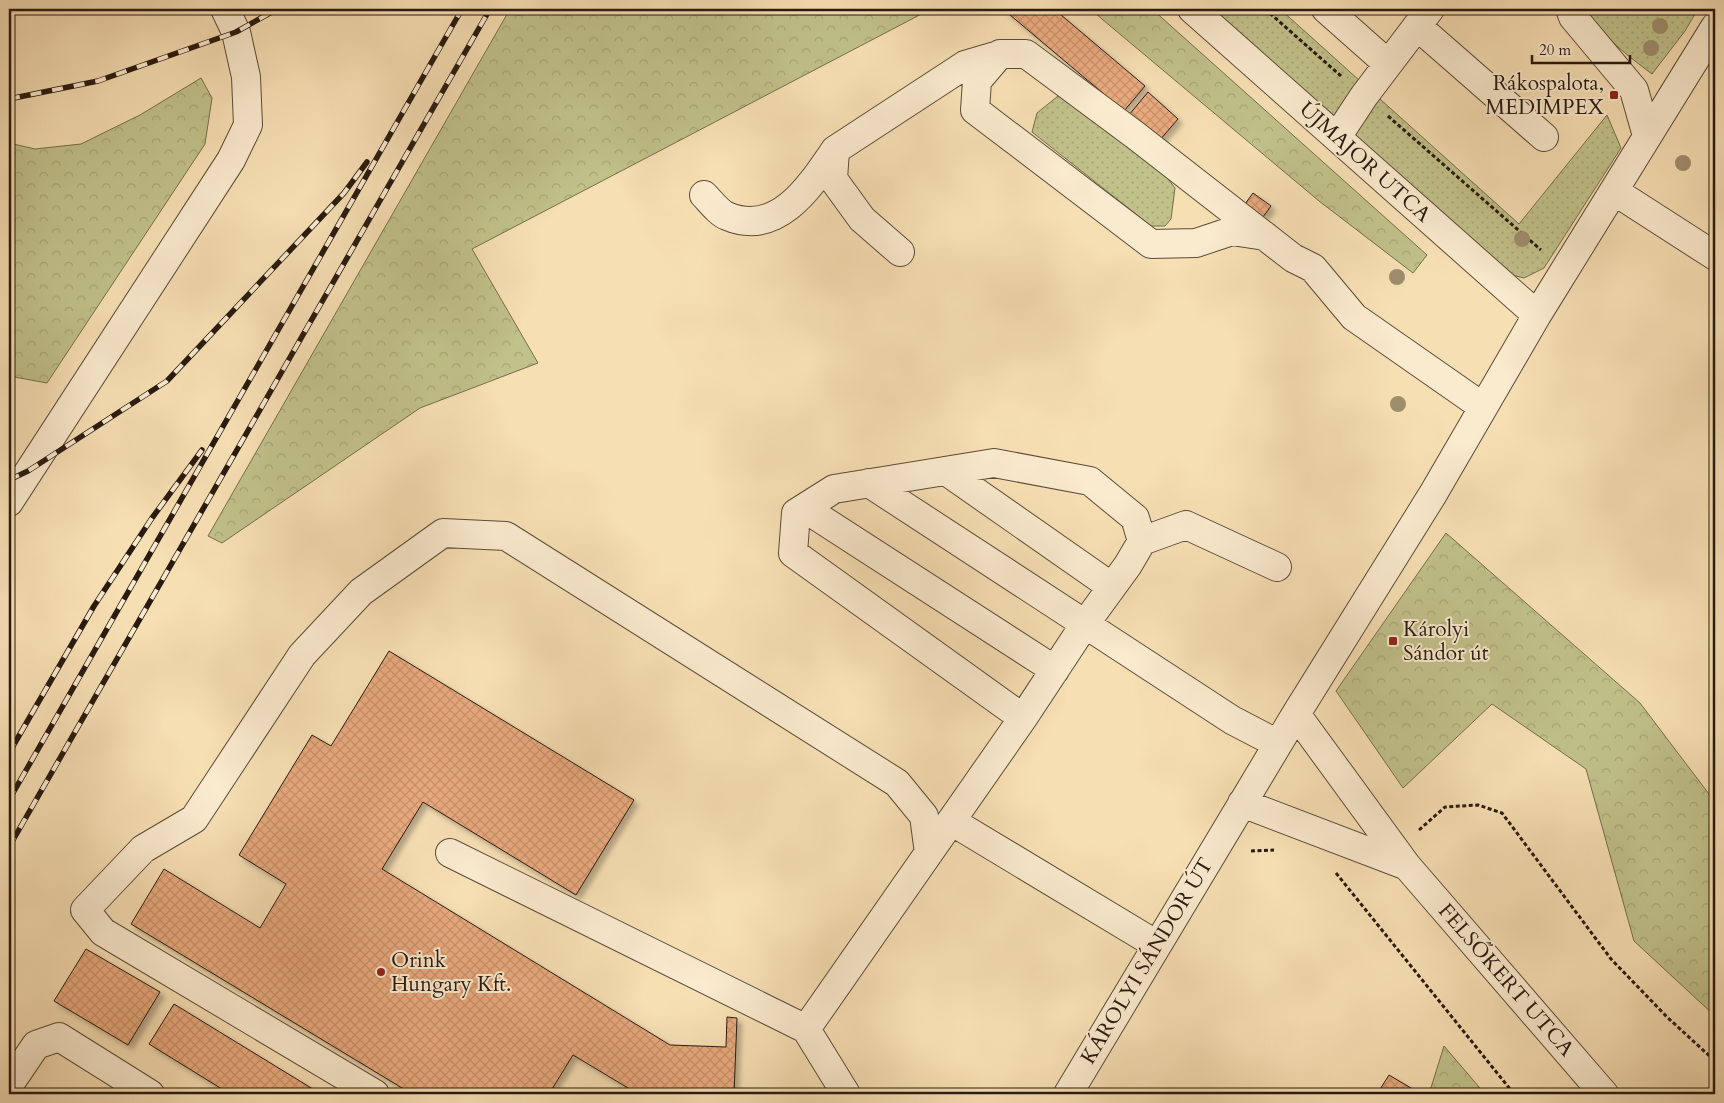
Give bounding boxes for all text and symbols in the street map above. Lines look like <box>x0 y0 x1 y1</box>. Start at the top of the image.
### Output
scale bar <box>1532 32 1629 64</box>
text: 20 m <box>1539 40 1571 60</box>
place label: Rákospalota, MEDIMPEX <box>1485 69 1604 122</box>
marker: Rákospalota, MEDIMPEX <box>1608 89 1620 101</box>
street label: ÚJMAJOR UTCA <box>1293 94 1438 229</box>
place label: Károlyi Sándor út <box>1403 615 1489 668</box>
marker: Károlyi Sándor út <box>1387 635 1399 647</box>
street label: KÁROLYI SÁNDOR ÚT <box>1073 852 1220 1070</box>
street label: FELSŐKERT UTCA <box>1431 897 1581 1063</box>
place label: Orink Hungary Kft. <box>391 946 511 999</box>
marker: Orink Hungary Kft. <box>375 966 387 978</box>

